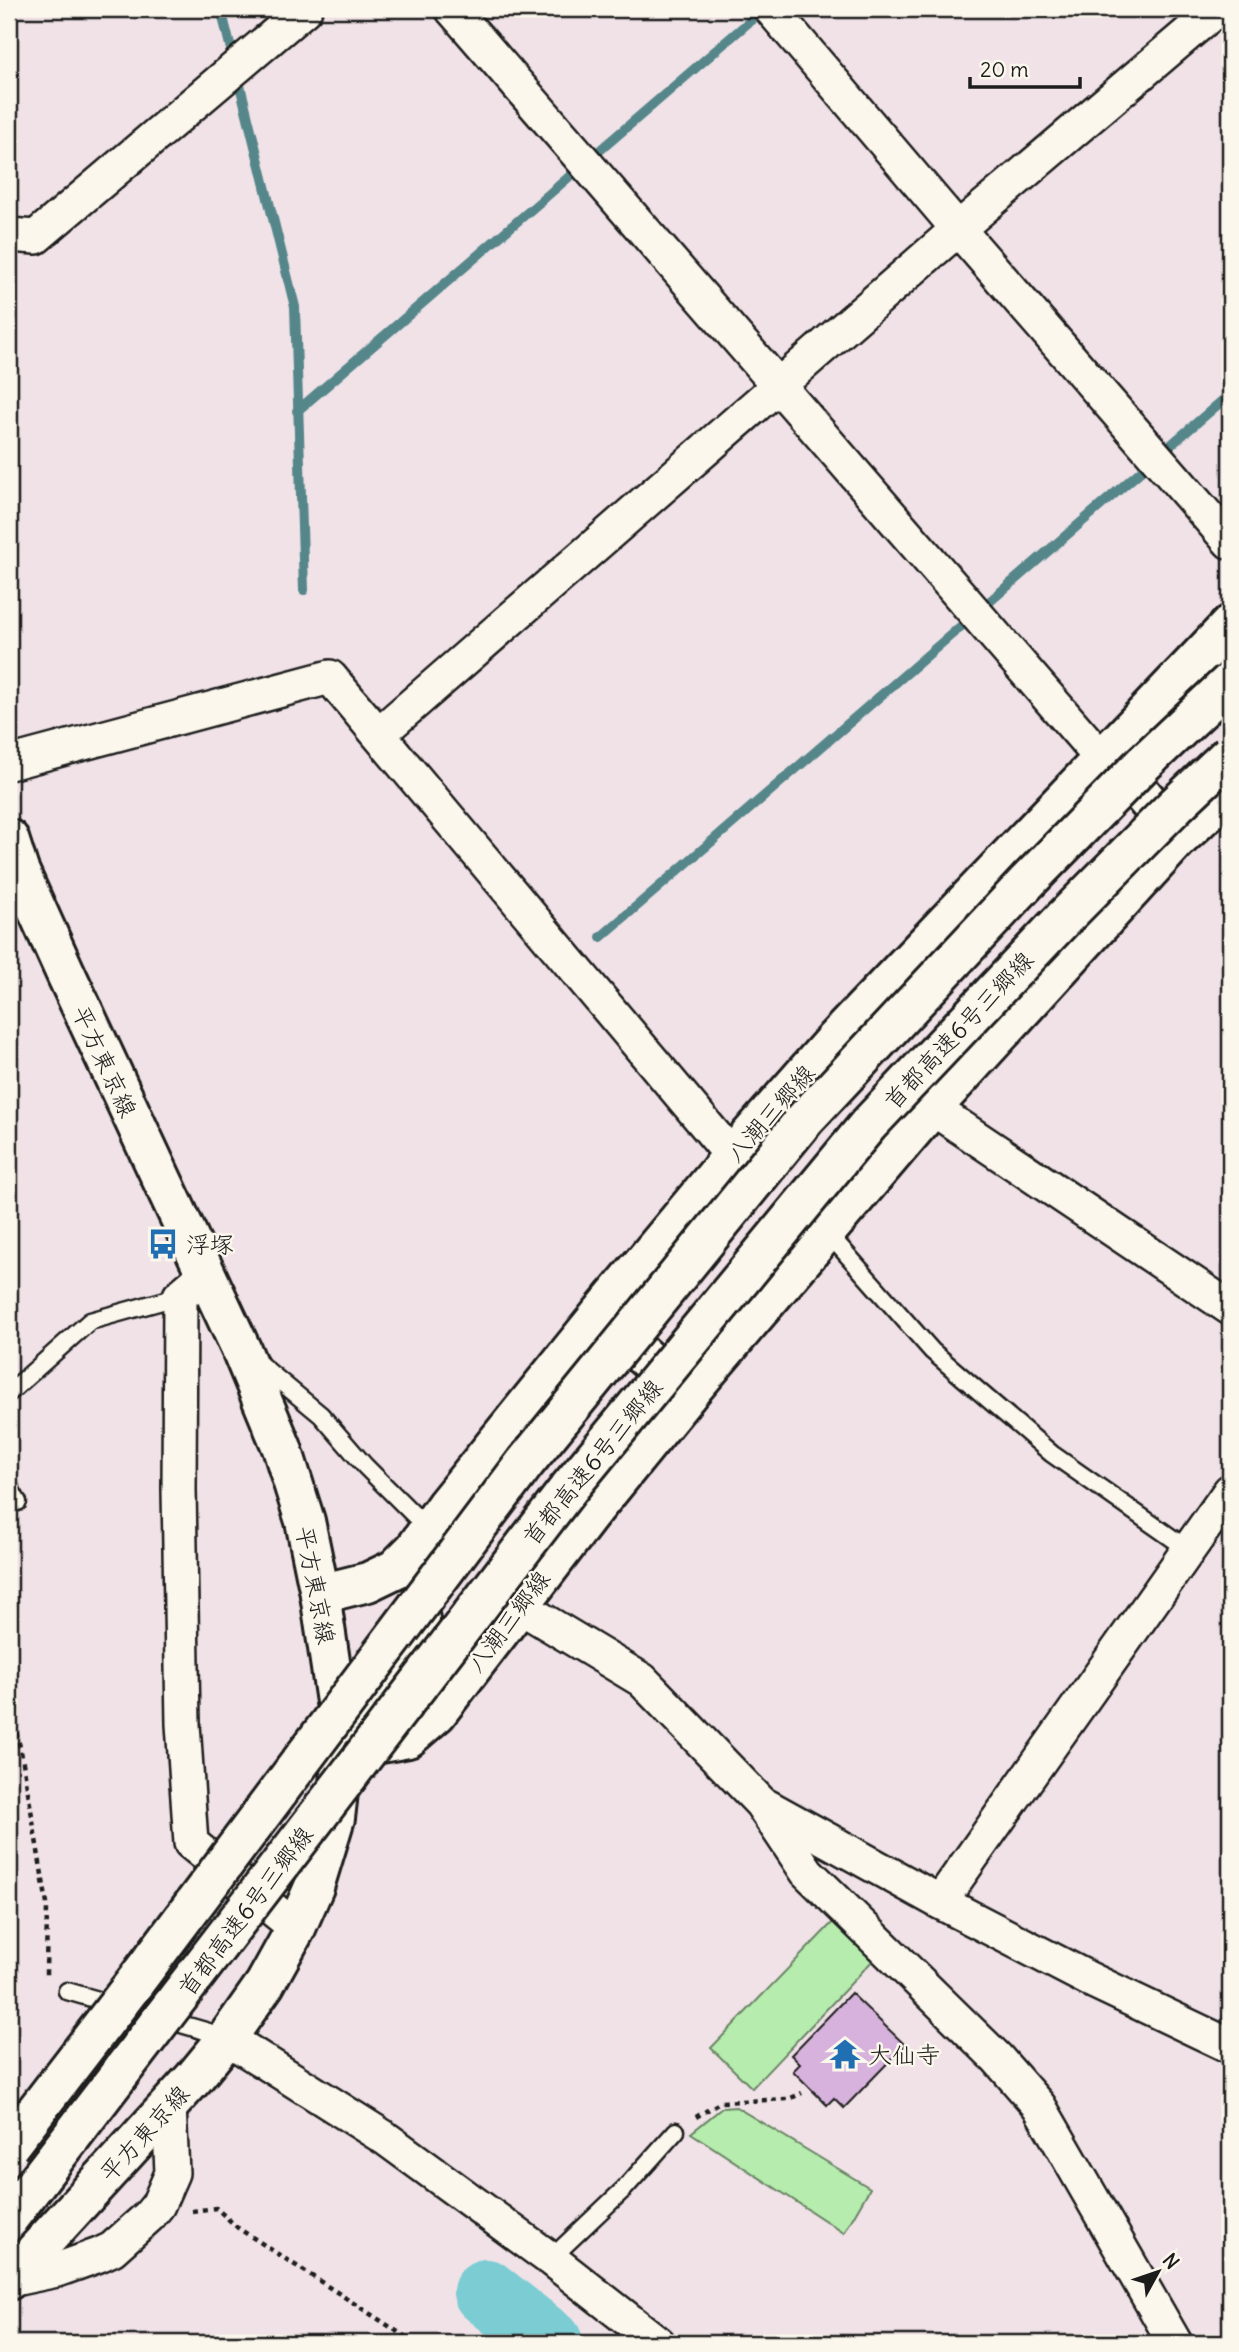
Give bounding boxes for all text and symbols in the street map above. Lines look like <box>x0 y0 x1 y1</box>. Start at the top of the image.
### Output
scale bar <box>970 46 1080 90</box>
text: 20 m <box>980 56 1029 83</box>
street label: 首都高速6号三郷線 <box>877 944 1039 1116</box>
street label: 平方東京線 <box>66 1000 144 1122</box>
street label: 八潮三郷線 <box>719 1058 821 1168</box>
bus stop icon: 浮塚 <box>146 1227 180 1261</box>
place label: 浮塚 <box>186 1229 234 1259</box>
street label: 首都高速6号三郷線 <box>516 1373 668 1551</box>
street label: 平方東京線 <box>290 1523 342 1647</box>
street label: 八潮三郷線 <box>460 1564 556 1678</box>
street label: 首都高速6号三郷線 <box>171 1820 319 2002</box>
temple icon: 大仙寺 <box>828 2037 862 2071</box>
place label: 大仙寺 <box>868 2039 940 2069</box>
street label: 平方東京線 <box>93 2078 195 2188</box>
north arrow <box>1124 2236 1194 2306</box>
text: N <box>1158 2248 1184 2274</box>

